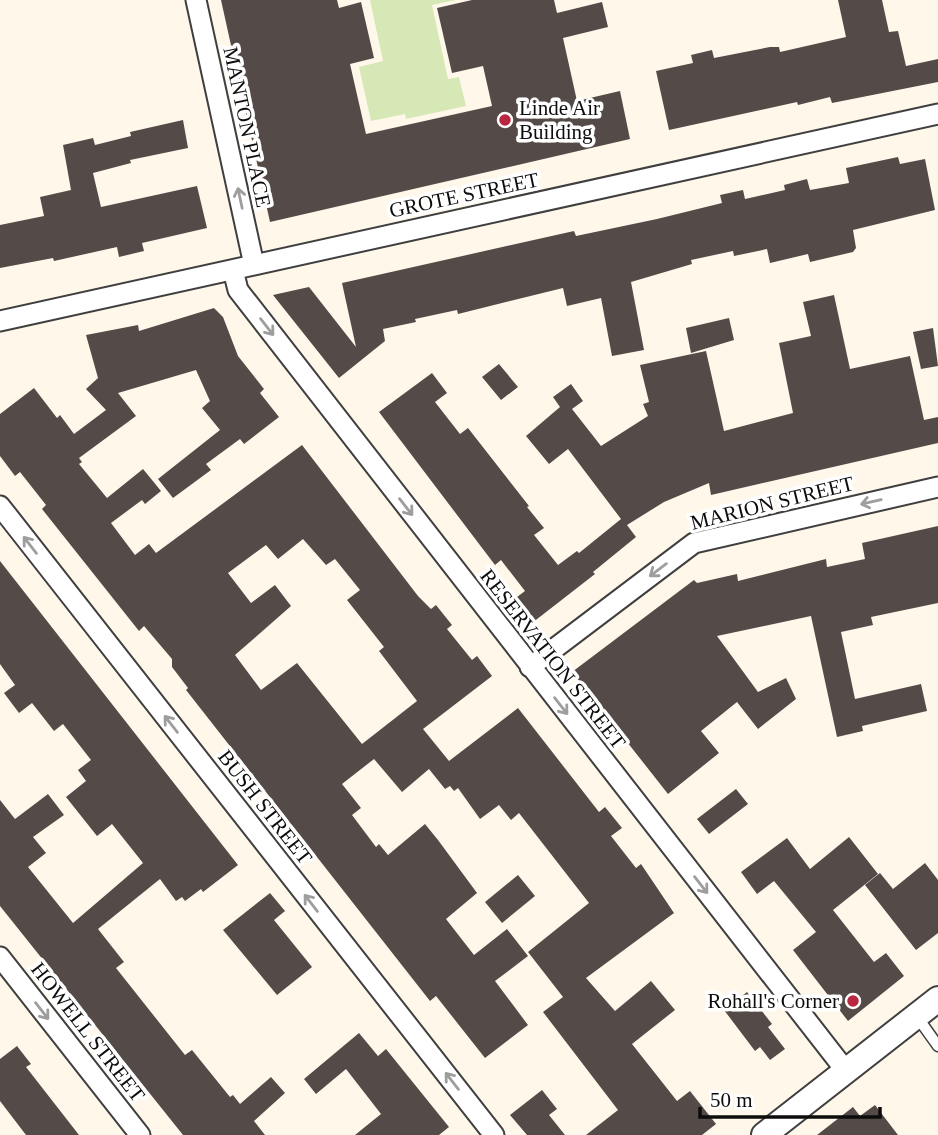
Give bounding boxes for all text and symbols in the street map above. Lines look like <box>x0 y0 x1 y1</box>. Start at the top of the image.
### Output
street label: MANTON PLACE <box>218 45 276 209</box>
place label: Linde Air Building <box>519 96 600 144</box>
marker: Linde Air Building <box>497 112 513 128</box>
street label: GROTE STREET <box>387 167 541 223</box>
one-way arrow <box>232 187 246 210</box>
one-way arrow <box>259 318 274 336</box>
street label: MARION STREET <box>688 471 856 535</box>
one-way arrow <box>861 496 883 509</box>
one-way arrow <box>399 498 414 516</box>
one-way arrow <box>23 536 38 554</box>
one-way arrow <box>649 563 668 578</box>
street label: RESERVATION STREET <box>475 564 631 754</box>
one-way arrow <box>553 697 568 715</box>
one-way arrow <box>163 715 178 733</box>
street label: BUSH STREET <box>213 745 317 869</box>
one-way arrow <box>694 876 709 894</box>
one-way arrow <box>304 894 319 912</box>
street label: HOWELL STREET <box>26 958 150 1107</box>
place label: Rohall's Corner <box>707 989 839 1013</box>
marker: Rohall's Corner <box>845 993 861 1009</box>
one-way arrow <box>35 1001 50 1020</box>
one-way arrow <box>444 1073 460 1091</box>
scale bar <box>700 1076 880 1120</box>
text: 50 m <box>710 1088 753 1112</box>

